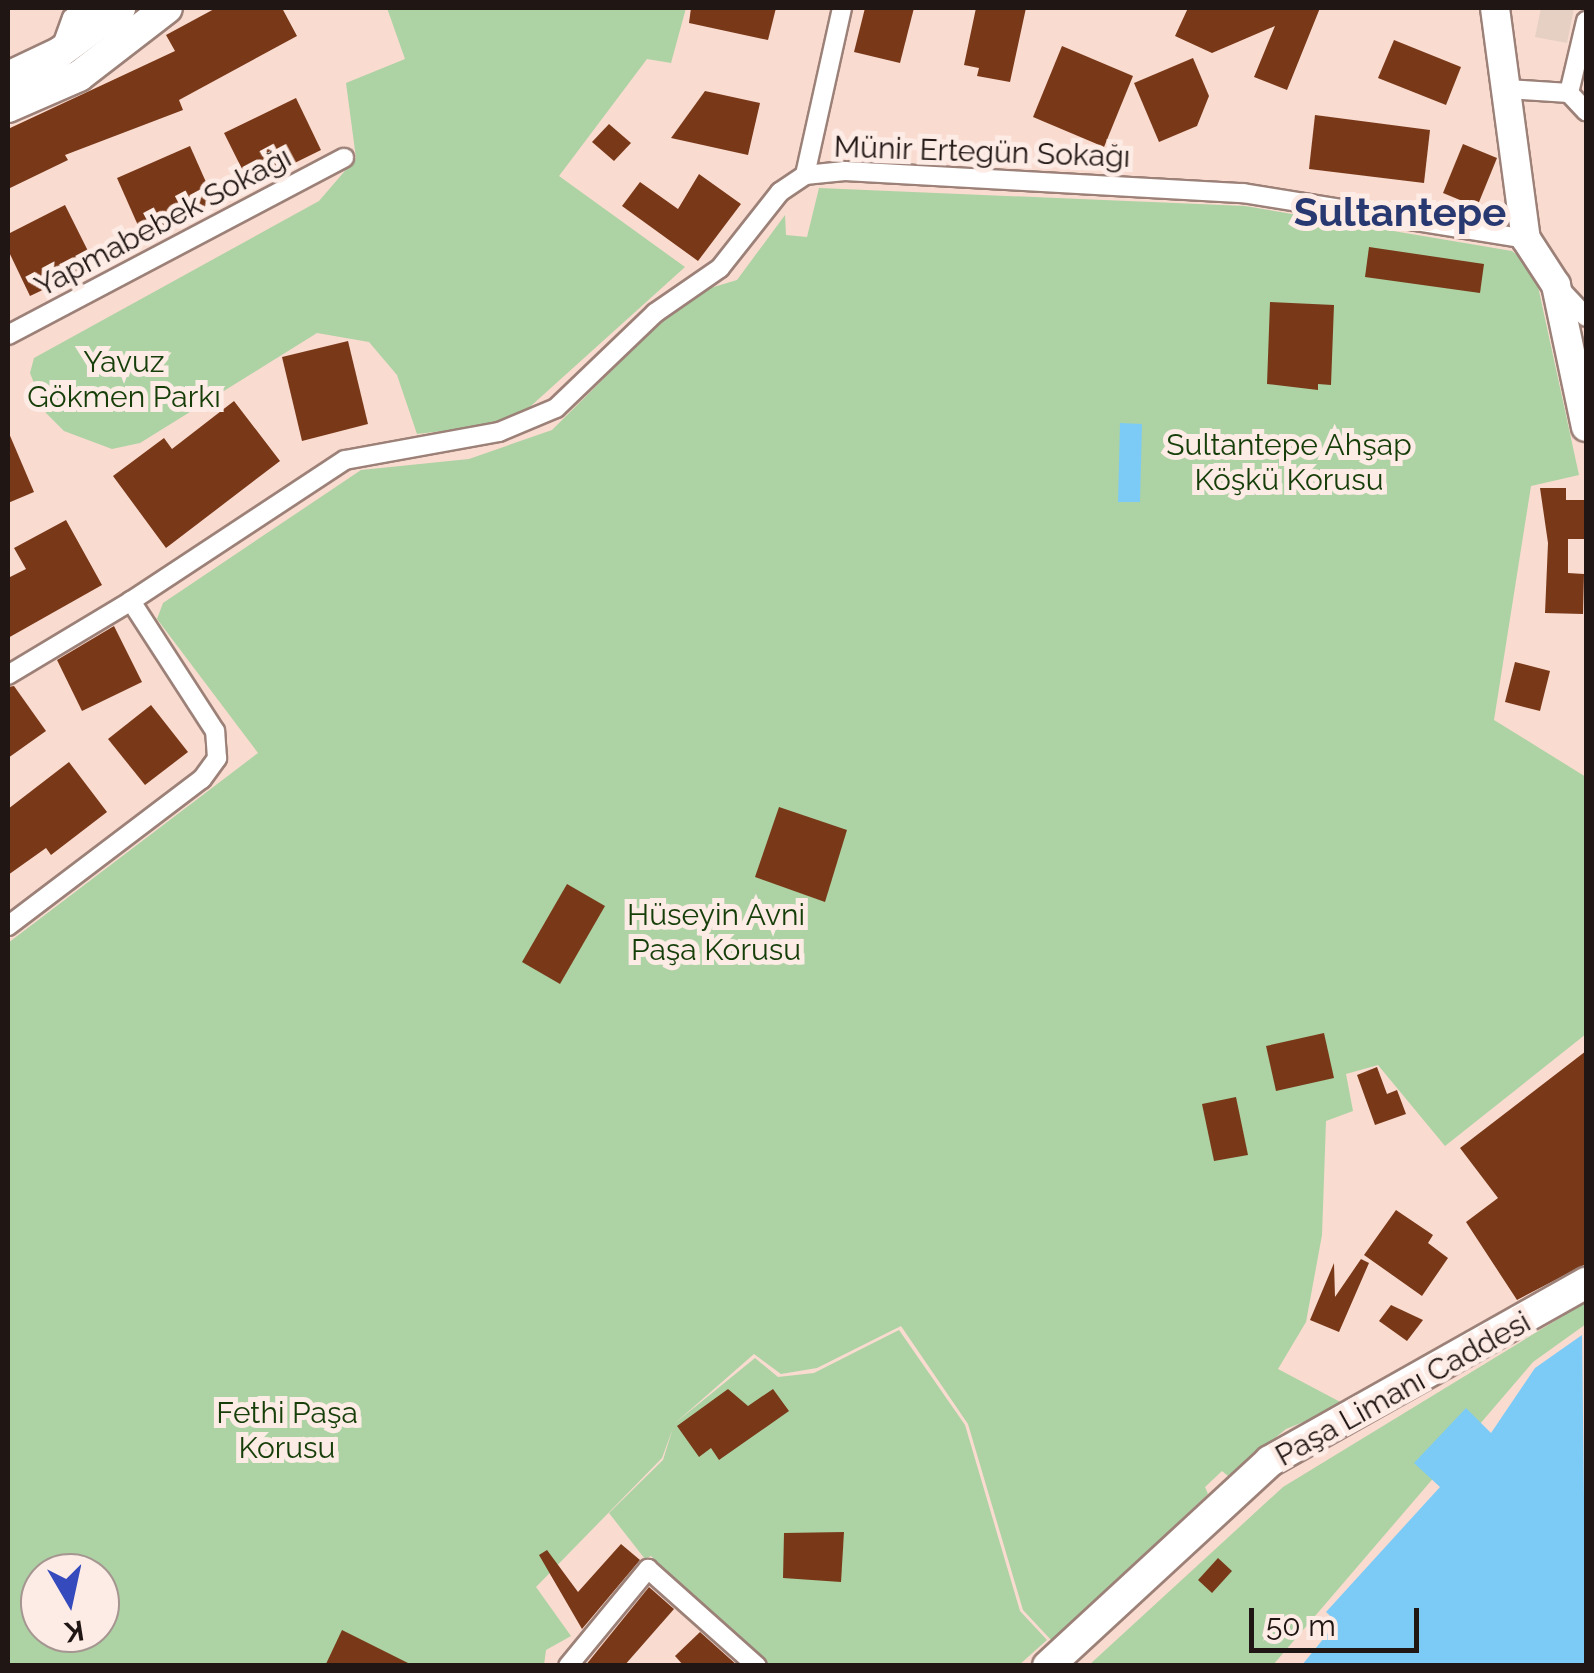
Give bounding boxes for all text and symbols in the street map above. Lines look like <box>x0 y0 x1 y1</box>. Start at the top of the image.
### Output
street label: Münir Ertegün Sokağı <box>833 129 1131 175</box>
street label: Yapmabebek Sokağı <box>29 139 297 305</box>
district label: Sultantepe <box>1294 188 1506 236</box>
park label: Yavuz Gökmen Parkı <box>27 344 221 414</box>
park label: Sultantepe Ahşap Köşkü Korusu <box>1166 427 1412 498</box>
park label: Hüseyin Avni Paşa Korusu <box>627 897 805 968</box>
street label: Paşa Limanı Caddesi <box>1269 1304 1537 1474</box>
park label: Fethi Paşa Korusu <box>216 1395 358 1466</box>
north arrow <box>20 1553 120 1653</box>
scale bar <box>1254 1588 1424 1650</box>
text: 50 m <box>1266 1608 1336 1643</box>
text: K <box>63 1613 86 1649</box>

